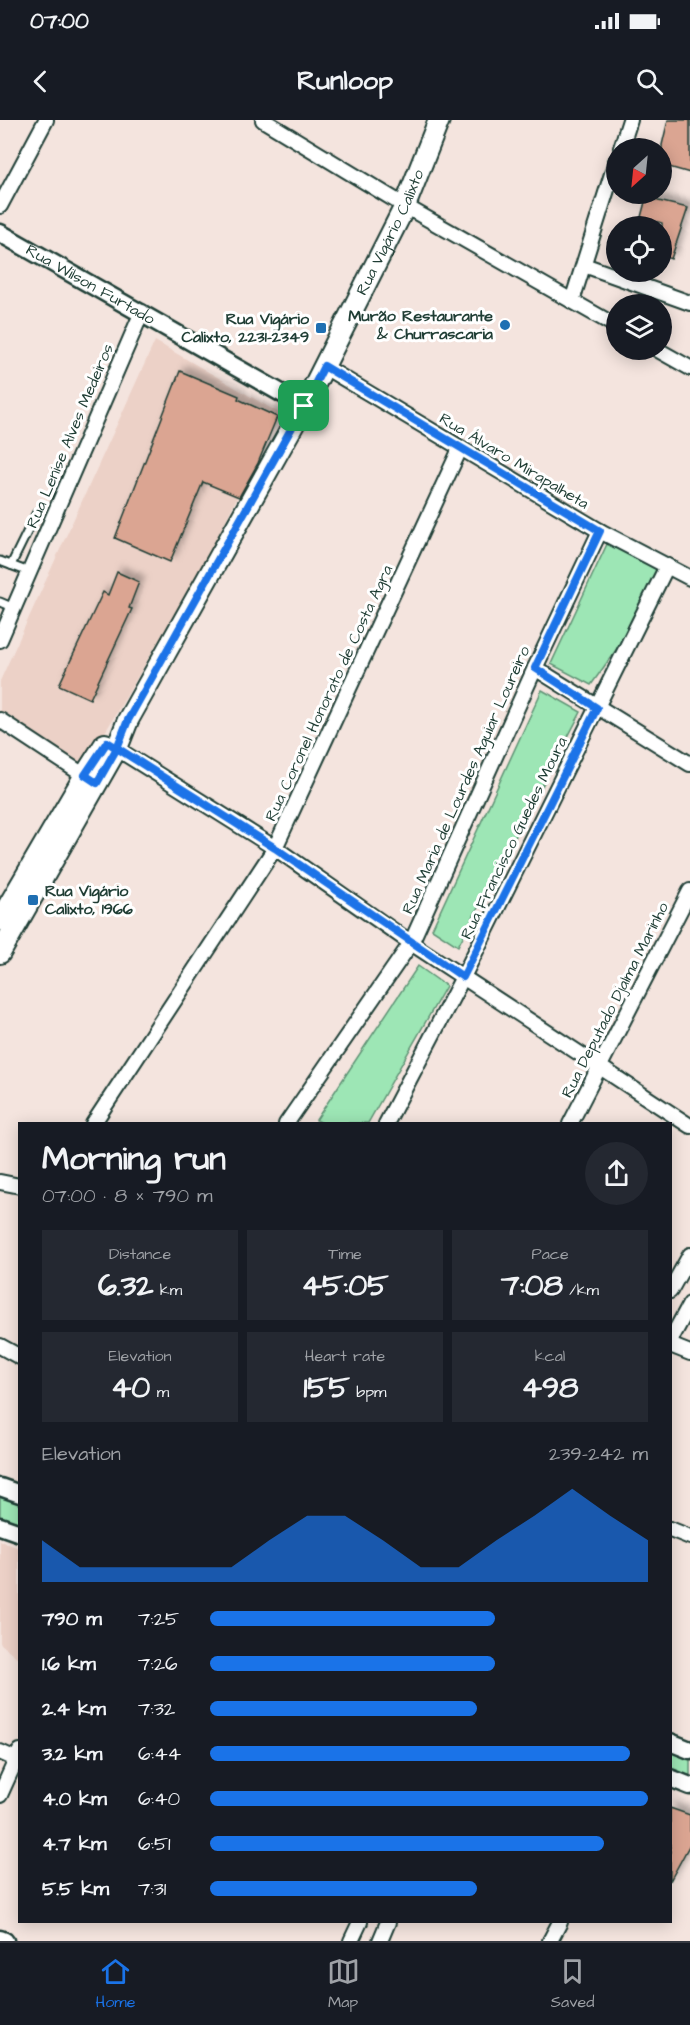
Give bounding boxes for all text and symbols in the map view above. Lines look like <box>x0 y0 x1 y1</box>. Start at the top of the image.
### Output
text: 07:00 <box>30 6 89 37</box>
text: Runloop <box>297 62 393 100</box>
icon: back <box>24 65 57 98</box>
icon: search <box>633 65 666 98</box>
north arrow <box>606 138 672 204</box>
map controls <box>606 138 672 360</box>
street label: Rua Vigário Calixto <box>351 166 429 299</box>
button: locate <box>606 216 672 282</box>
street label: Rua Wilson Furtado <box>22 239 159 330</box>
button: layers <box>606 294 672 360</box>
place label: Murão Restaurante & Churrascaria <box>348 305 494 345</box>
place label: Rua Vigário Calixto, 2231-2349 <box>182 308 310 348</box>
marker: Murão Restaurante & Churrascaria <box>498 318 512 332</box>
marker: Rua Vigário Calixto, 2231-2349 <box>314 321 328 335</box>
street label: Rua Lenise Alves Medeiros <box>21 340 119 532</box>
pin <box>278 380 329 431</box>
icon: arrive <box>287 389 320 422</box>
street label: Rua Álvaro Mirapalheta <box>435 408 593 514</box>
street label: Rua Coronel Honorato de Costa Agra <box>260 561 399 825</box>
street label: Rua Maria de Lourdes Aguiar Loureiro <box>397 643 536 918</box>
street label: Rua Francisco Guedes Moura <box>455 733 573 943</box>
place label: Rua Vigário Calixto, 1966 <box>45 880 133 920</box>
marker: Rua Vigário Calixto, 1966 <box>26 893 40 907</box>
street label: Rua Deputado Djalma Marinho <box>556 898 674 1102</box>
text: Morning run <box>42 1136 226 1182</box>
button: share <box>585 1142 648 1205</box>
text: 07:00 · 8 × 790 m <box>42 1182 213 1210</box>
text: Distance <box>109 1243 171 1265</box>
text: Time <box>328 1243 362 1265</box>
text: Pace <box>531 1243 569 1265</box>
text: 6.32 <box>98 1265 153 1307</box>
text: 45:05 <box>302 1265 388 1307</box>
text: 7:08 <box>501 1265 563 1307</box>
text: km <box>153 1279 182 1301</box>
text: /km <box>563 1279 599 1301</box>
text: Elevation <box>109 1345 171 1367</box>
text: Heart rate <box>305 1345 385 1367</box>
text: kcal <box>535 1345 565 1367</box>
text: 40 <box>111 1367 150 1409</box>
text: 155 <box>303 1367 350 1409</box>
text: 498 <box>522 1367 578 1409</box>
text: m <box>150 1381 169 1403</box>
text: bpm <box>350 1381 387 1403</box>
text: Elevation <box>42 1440 121 1468</box>
text: 239–242 m <box>549 1440 648 1468</box>
text: 790 m <box>42 1605 102 1633</box>
text: 7:25 <box>138 1605 179 1633</box>
text: 1.6 km <box>42 1650 96 1678</box>
text: 7:26 <box>138 1650 178 1678</box>
text: 2.4 km <box>42 1695 106 1723</box>
text: 7:32 <box>138 1695 175 1723</box>
text: 3.2 km <box>42 1740 102 1768</box>
text: 6:44 <box>138 1740 181 1768</box>
text: 4.0 km <box>42 1785 107 1813</box>
text: 6:40 <box>138 1785 180 1813</box>
text: 4.7 km <box>42 1830 107 1858</box>
text: 6:51 <box>138 1830 171 1858</box>
text: 5.5 km <box>42 1875 109 1903</box>
text: 7:31 <box>138 1875 166 1903</box>
tab: Home <box>96 1955 135 2013</box>
tab: Map <box>327 1955 360 2013</box>
tab: Saved <box>551 1955 594 2013</box>

